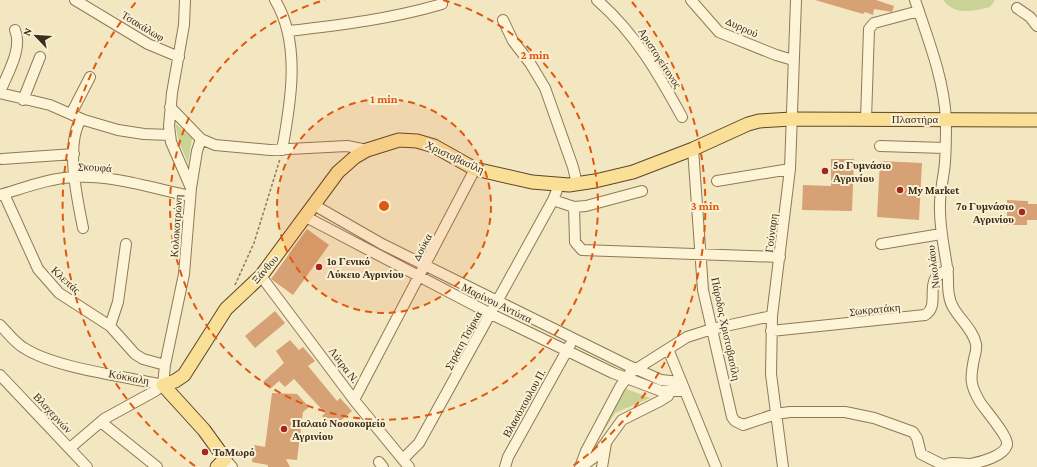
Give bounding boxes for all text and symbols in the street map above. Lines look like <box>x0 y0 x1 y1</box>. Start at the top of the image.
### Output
street label: Τσακάλωφ <box>119 9 167 43</box>
street label: Δυρρού <box>724 14 761 40</box>
north arrow <box>16 16 56 56</box>
text: N <box>20 25 34 38</box>
street label: Αριστογείτονος <box>636 26 684 91</box>
text: 2 min <box>521 48 550 62</box>
text: 1 min <box>370 92 398 106</box>
street label: Πλαστήρα <box>892 113 938 125</box>
street label: Χριστοβασίλη <box>424 138 487 176</box>
place label: 5ο Γυμνάσιο Αγρινίου <box>833 159 891 184</box>
street label: Σκουφά <box>78 160 112 174</box>
marker: 5ο Γυμνάσιο Αγρινίου <box>820 166 830 176</box>
place label: My Market <box>908 184 959 196</box>
marker: My Market <box>895 185 905 195</box>
street label: Κολοκοτρώνη <box>168 194 184 258</box>
centre of rings <box>377 199 391 213</box>
text: 3 min <box>691 199 719 213</box>
place label: 7ο Γυμνάσιο Αγρινίου <box>956 200 1014 225</box>
marker: 7ο Γυμνάσιο Αγρινίου <box>1017 207 1027 217</box>
street label: Γούναρη <box>763 213 779 253</box>
street label: Δούκα <box>410 231 434 263</box>
street label: Νικολάου <box>924 244 942 289</box>
street label: Ξάνθου <box>249 252 281 286</box>
place label: 1ο Γενικό Λύκειο Αγρινίου <box>327 255 404 280</box>
marker: 1ο Γενικό Λύκειο Αγρινίου <box>314 262 324 272</box>
street label: Κλεπάς <box>49 264 83 297</box>
street label: Πάροδος Χριστοβασίλη <box>709 276 743 382</box>
street label: Μαρίνου Αντύπα <box>460 281 534 325</box>
street label: Σωκρατάκη <box>849 301 901 317</box>
street label: Στράτη Τσίρκα <box>442 309 484 371</box>
street label: Λύτρα Ν. <box>327 345 361 385</box>
street label: Κόκκαλη <box>108 367 151 387</box>
street label: Βλασόπουλου Π. <box>500 367 548 439</box>
street label: Βλαχερνών <box>31 390 75 436</box>
place label: Παλαιό Νοσοκομείο Αγρινίου <box>292 417 386 442</box>
marker: Παλαιό Νοσοκομείο Αγρινίου <box>279 424 289 434</box>
place label: ΤοΜωρό <box>213 446 255 458</box>
marker: ΤοΜωρό <box>200 447 210 457</box>

